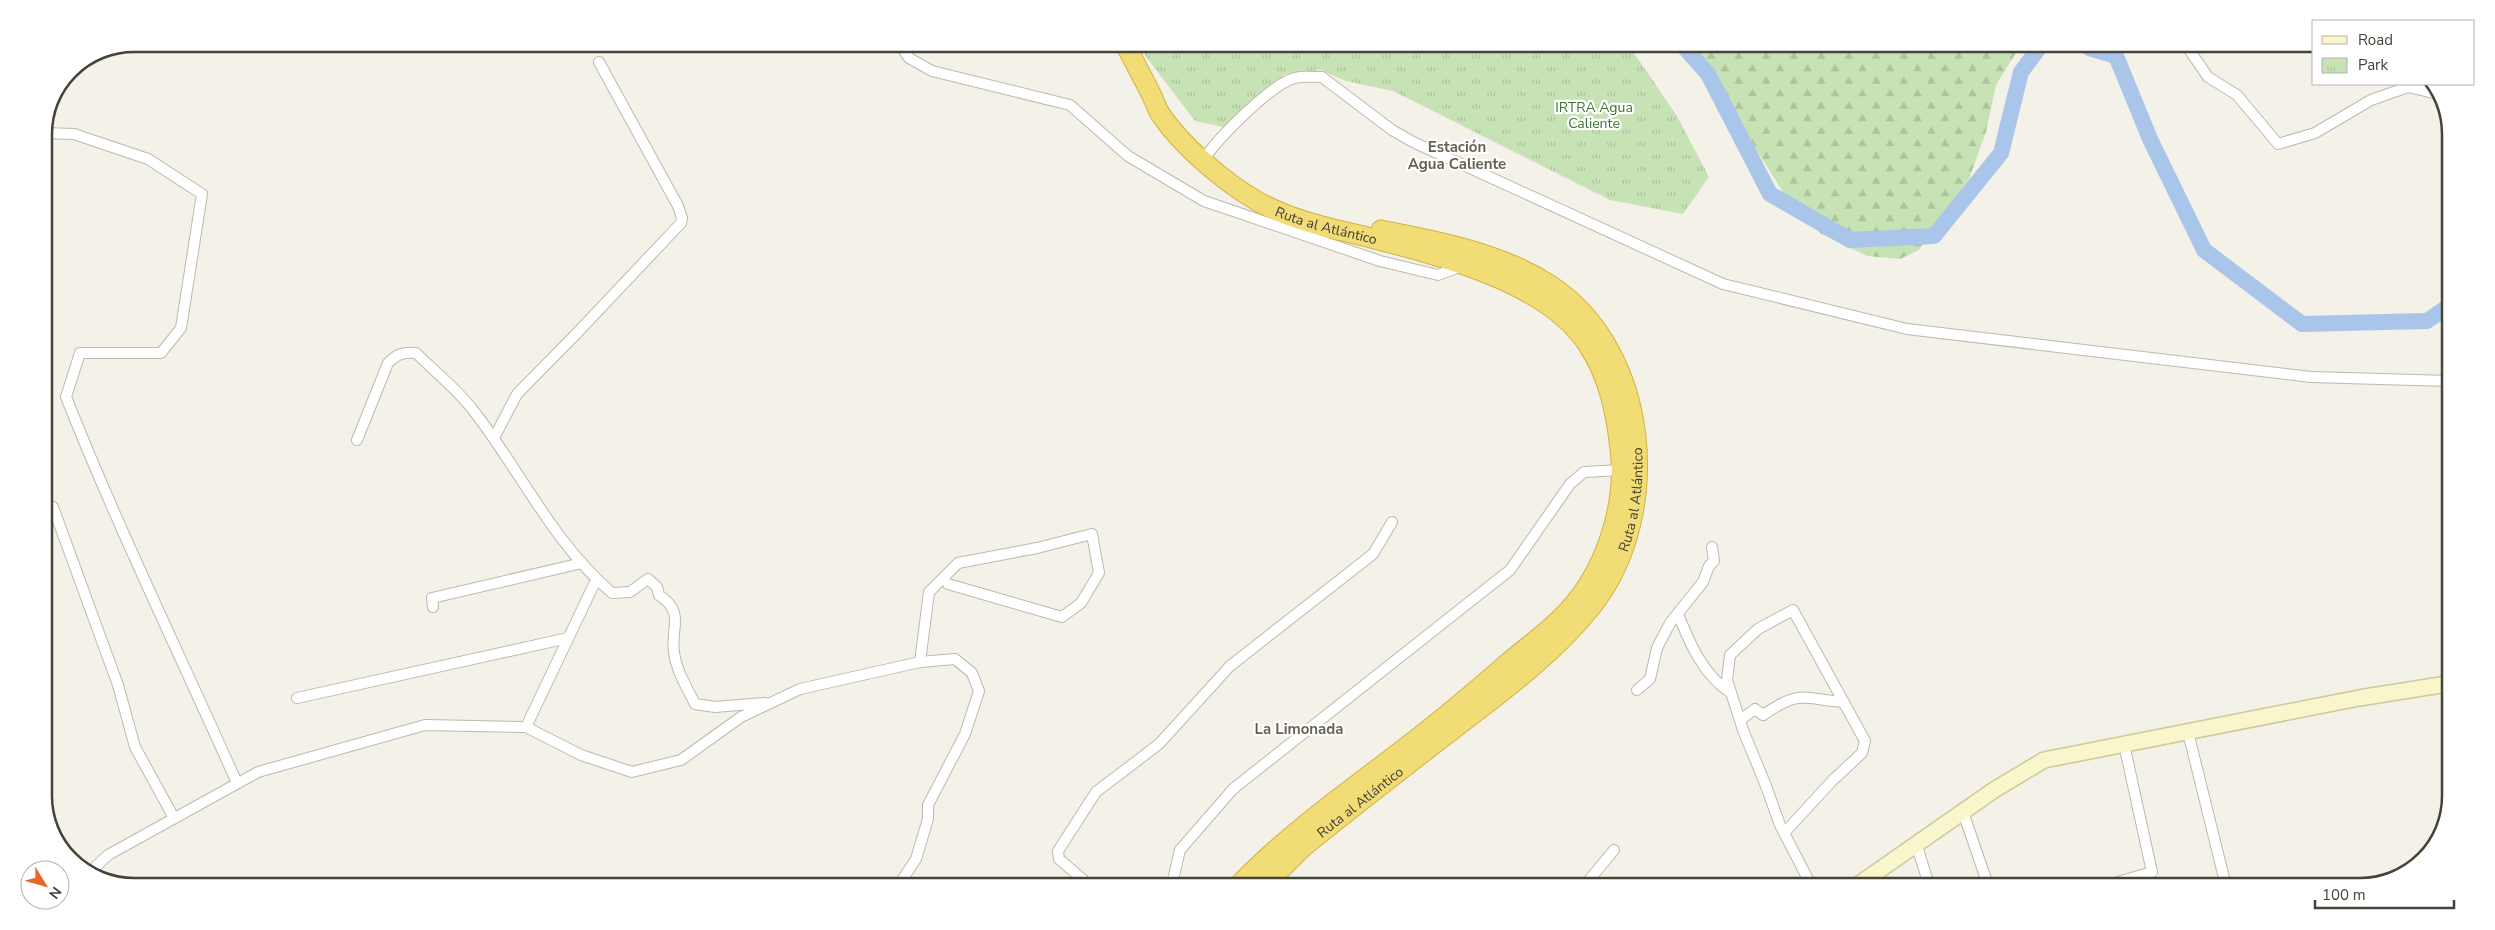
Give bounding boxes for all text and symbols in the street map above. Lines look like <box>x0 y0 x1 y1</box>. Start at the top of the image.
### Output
legend <box>2312 20 2475 85</box>
text: Road <box>2358 30 2393 50</box>
text: Park <box>2358 55 2388 75</box>
park label: IRTRA Agua Caliente <box>1555 98 1633 133</box>
district label: Estación Agua Caliente <box>1408 137 1506 174</box>
street label: Ruta al Atlántico <box>1272 202 1379 249</box>
street label: Ruta al Atlántico <box>1614 447 1648 554</box>
district label: La Limonada <box>1255 719 1343 739</box>
street label: Ruta al Atlántico <box>1313 762 1408 842</box>
north arrow <box>20 860 70 910</box>
scale bar <box>2315 878 2454 910</box>
text: N <box>44 883 66 902</box>
text: 100 m <box>2322 885 2366 905</box>

